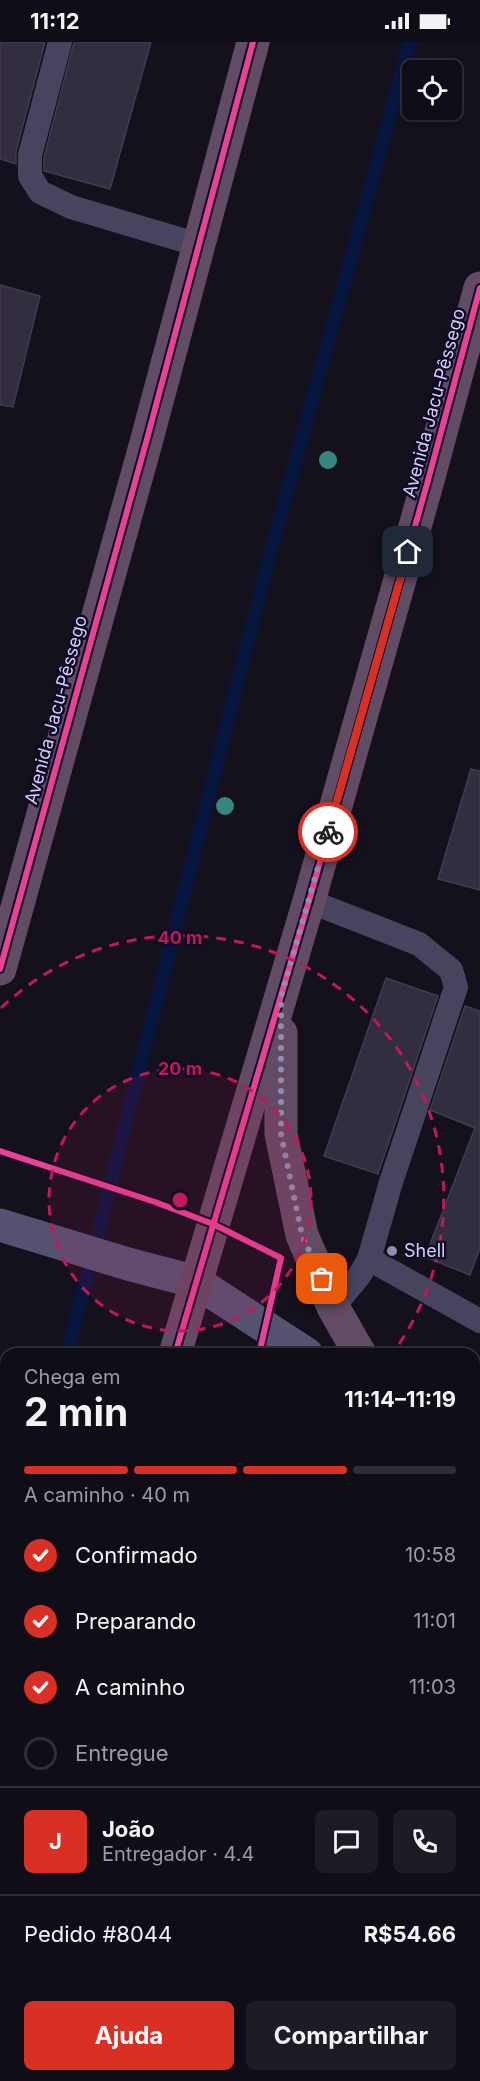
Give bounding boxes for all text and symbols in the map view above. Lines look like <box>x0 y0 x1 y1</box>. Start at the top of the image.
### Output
text: 11:12 <box>30 8 80 34</box>
map controls <box>402 60 462 120</box>
button: locate <box>402 60 462 120</box>
street label: Avenida Jacu-Pêssego <box>398 306 469 500</box>
pin <box>382 526 433 577</box>
icon: home <box>391 535 424 568</box>
street label: Avenida Jacu-Pêssego <box>20 613 91 807</box>
courier <box>298 802 358 862</box>
icon: bike <box>312 816 345 849</box>
text: 40 m <box>158 927 203 948</box>
text: 20 m <box>158 1058 202 1079</box>
centre of rings <box>170 1190 190 1210</box>
place label: Shell <box>404 1240 445 1261</box>
marker: Shell <box>385 1244 399 1258</box>
pin <box>296 1253 347 1304</box>
icon: bag <box>305 1262 338 1295</box>
text: Chega em <box>24 1365 120 1389</box>
text: 11:14–11:19 <box>344 1386 456 1412</box>
text: 2 min <box>24 1388 128 1435</box>
text: A caminho · 40 m <box>24 1483 190 1507</box>
icon: check <box>24 1539 57 1572</box>
text: Confirmado <box>75 1542 198 1568</box>
text: 10:58 <box>405 1543 456 1567</box>
icon: check <box>24 1605 57 1638</box>
text: Preparando <box>75 1608 196 1634</box>
text: 11:01 <box>413 1609 456 1633</box>
icon: check <box>24 1671 57 1704</box>
text: A caminho <box>75 1674 185 1700</box>
text: 11:03 <box>409 1675 456 1699</box>
text: Entregue <box>75 1740 169 1766</box>
button: chat <box>315 1810 378 1873</box>
button: phone <box>393 1810 456 1873</box>
text: João <box>102 1816 155 1842</box>
text: J <box>49 1828 62 1854</box>
text: Entregador · 4.4 <box>102 1842 254 1866</box>
text: Pedido #8044 <box>24 1921 172 1947</box>
text: R$54.66 <box>364 1921 456 1947</box>
button: Ajuda <box>24 2001 234 2070</box>
button: Compartilhar <box>246 2001 456 2070</box>

